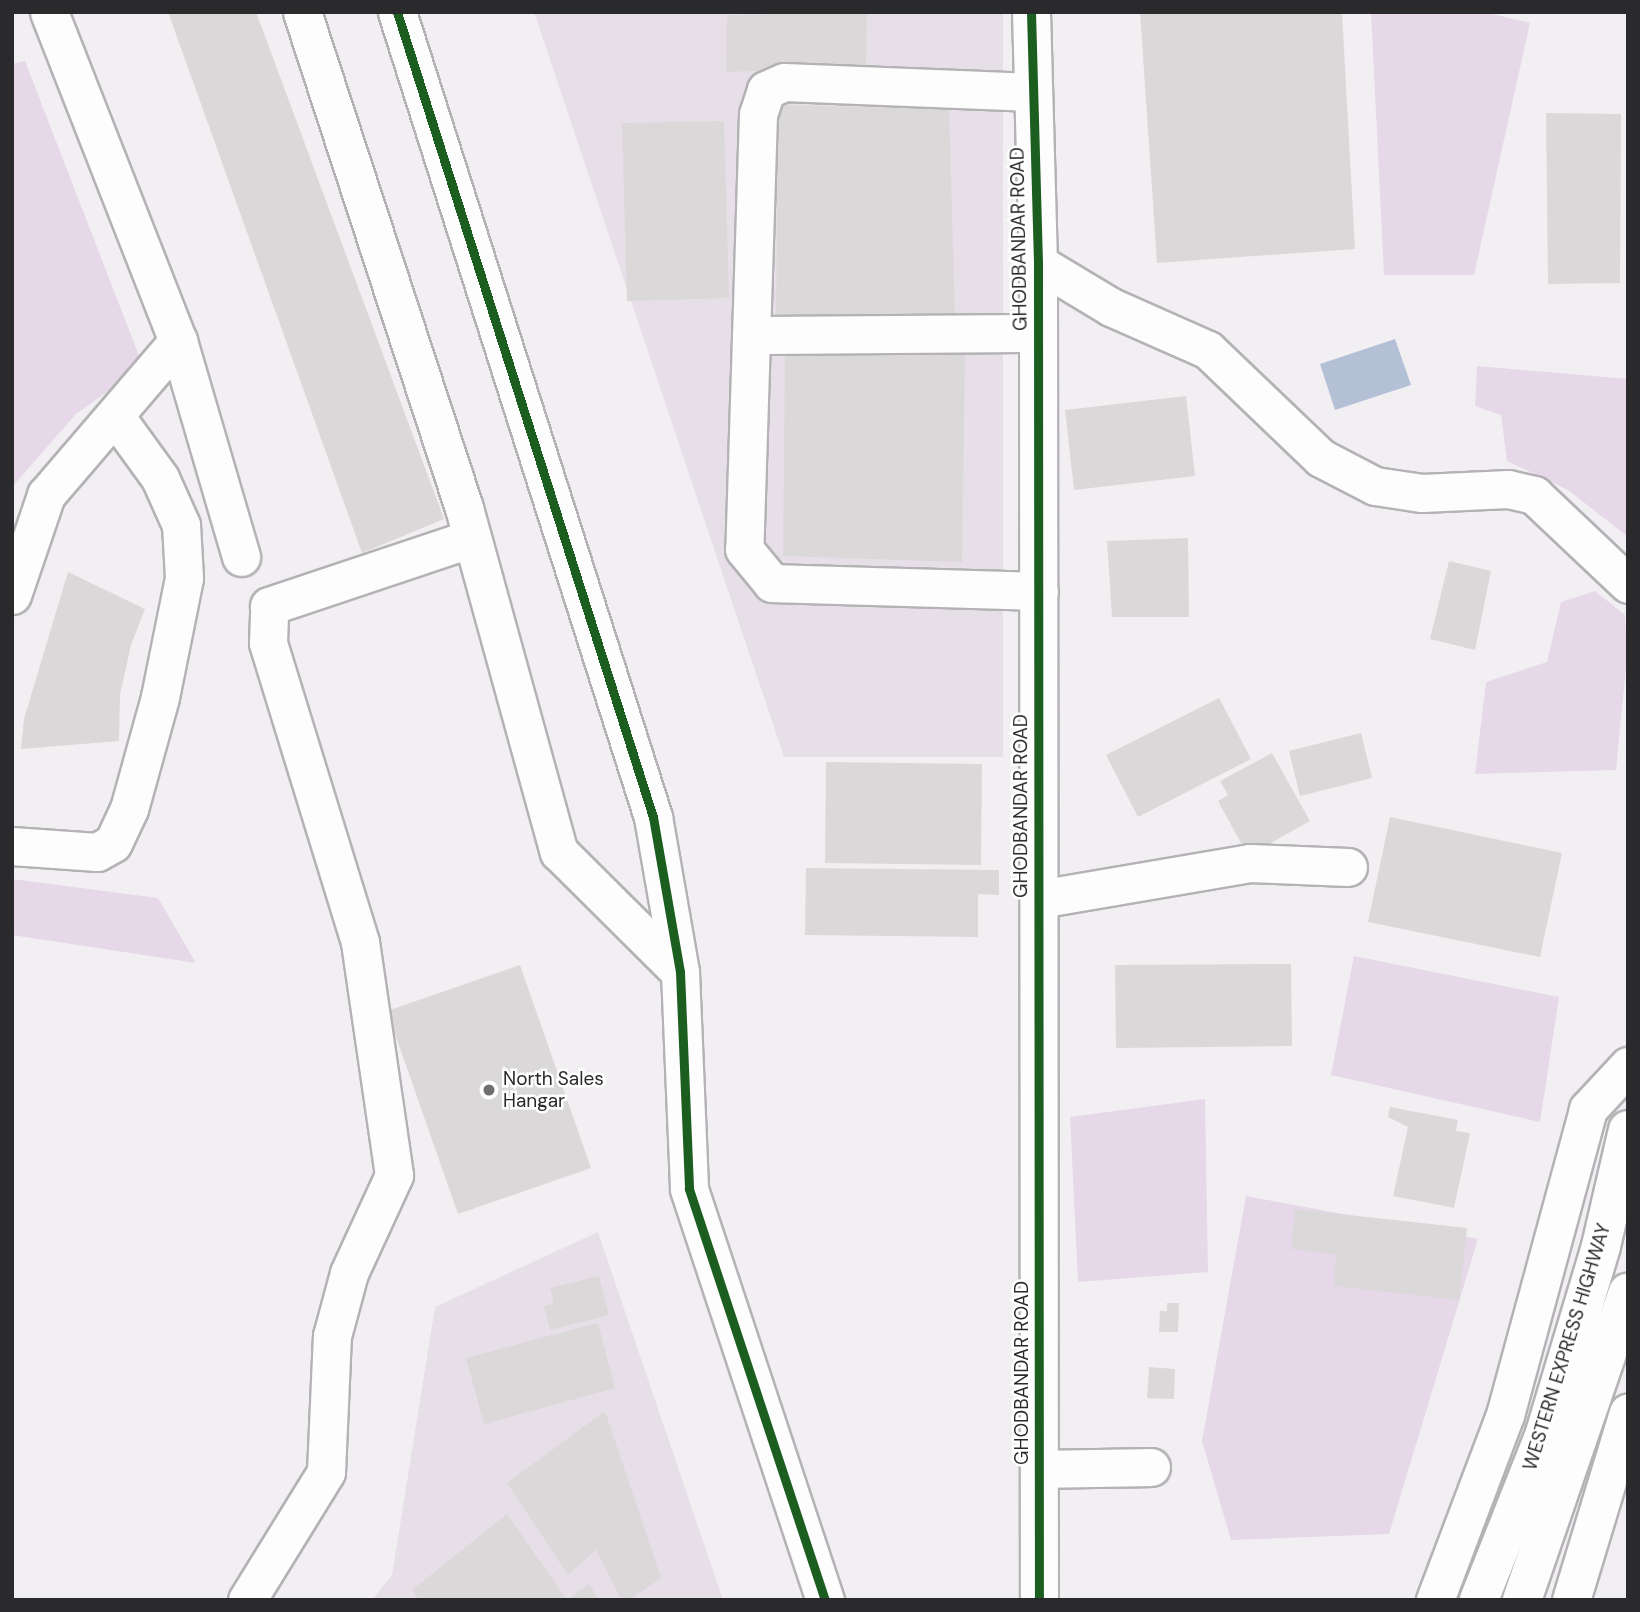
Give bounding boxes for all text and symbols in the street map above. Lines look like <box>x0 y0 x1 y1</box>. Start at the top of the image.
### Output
street label: GHODBANDAR ROAD <box>1006 147 1032 331</box>
street label: GHODBANDAR ROAD <box>1010 714 1032 898</box>
place label: North Sales Hangar <box>503 1068 604 1112</box>
marker: North Sales Hangar <box>481 1082 497 1098</box>
street label: WESTERN EXPRESS HIGHWAY <box>1519 1221 1615 1473</box>
street label: GHODBANDAR ROAD <box>1011 1281 1033 1465</box>

